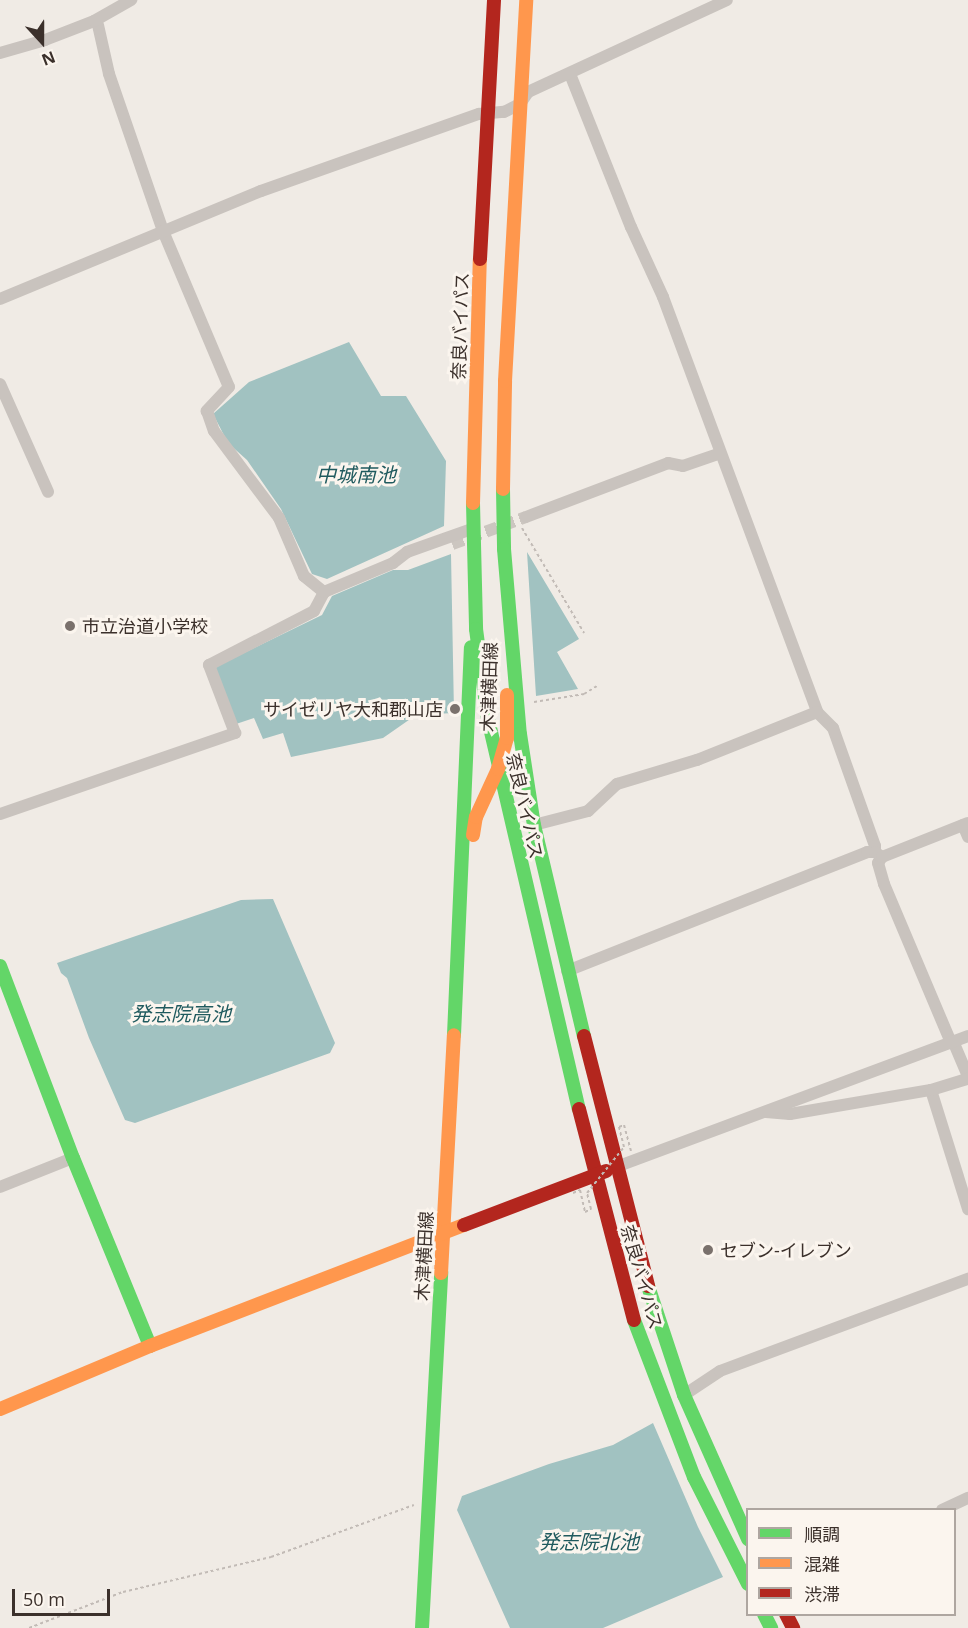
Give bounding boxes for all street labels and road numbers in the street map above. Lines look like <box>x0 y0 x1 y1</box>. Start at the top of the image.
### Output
street label: 奈良バイパス <box>447 272 473 380</box>
street label: 木津横田線 <box>477 642 501 732</box>
street label: 奈良バイパス <box>502 751 548 861</box>
street label: 木津横田線 <box>411 1210 437 1302</box>
street label: 奈良バイパス <box>617 1222 667 1332</box>

